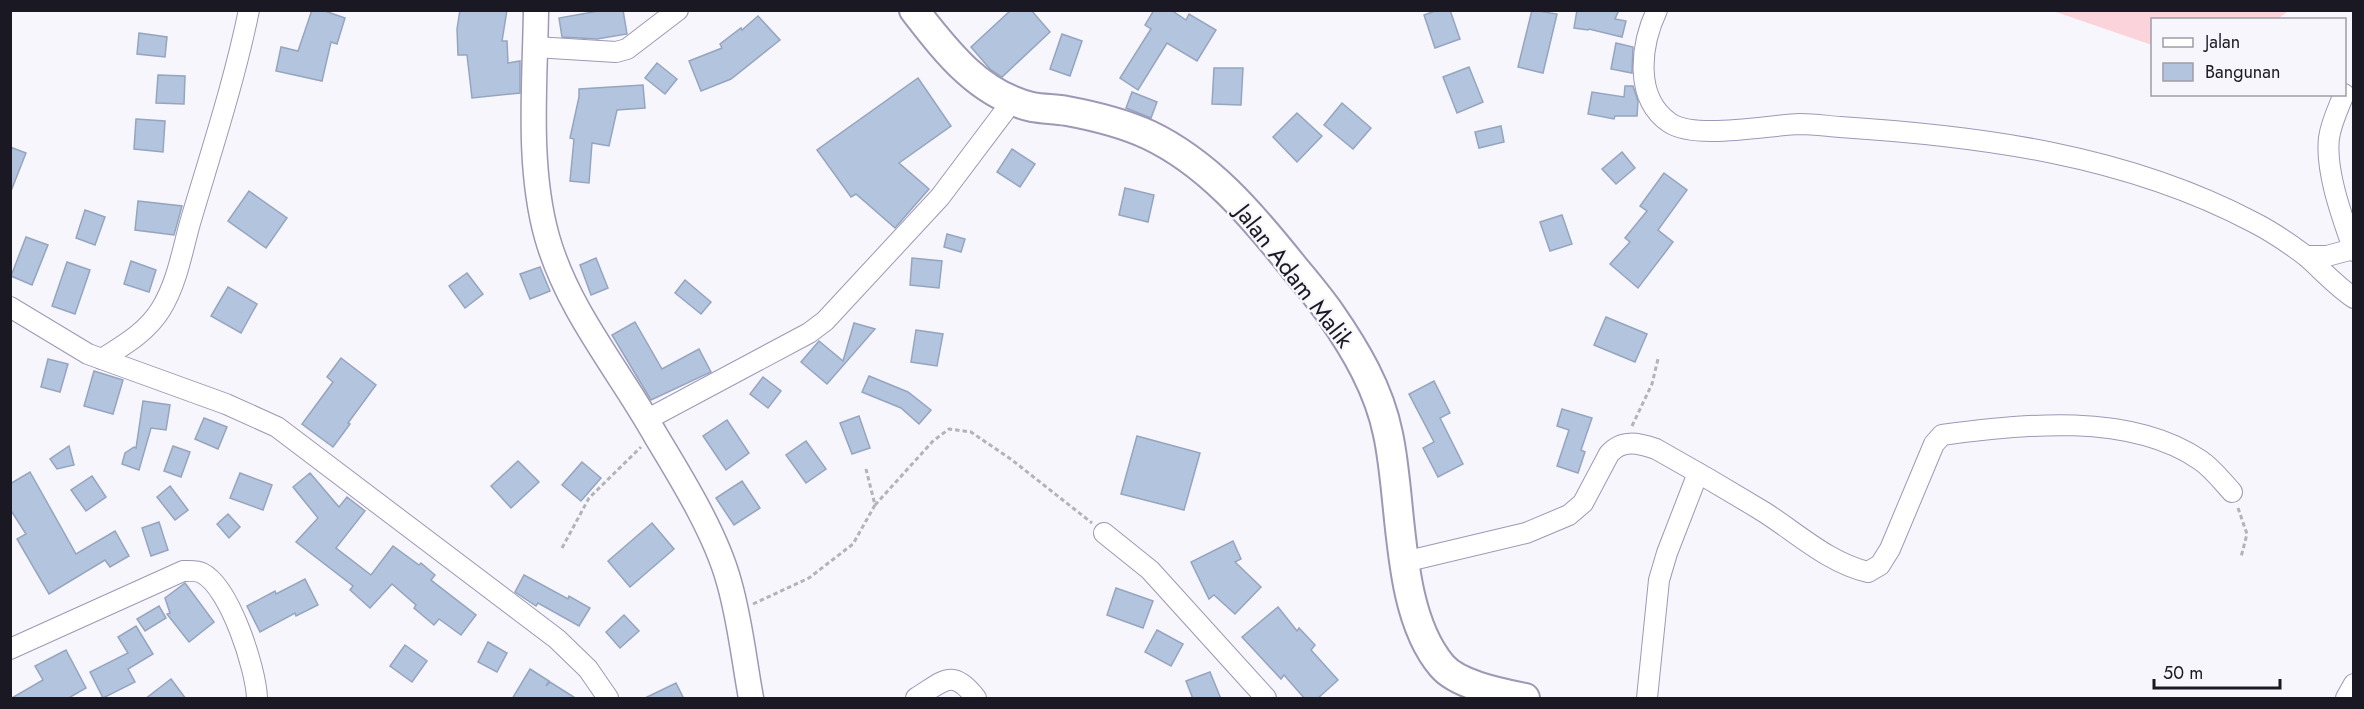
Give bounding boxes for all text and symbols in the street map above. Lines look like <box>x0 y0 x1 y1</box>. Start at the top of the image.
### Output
legend <box>2151 18 2346 96</box>
text: Jalan <box>2203 29 2240 55</box>
text: Bangunan <box>2205 59 2280 85</box>
street label: Jalan Adam Malik <box>1225 194 1362 356</box>
scale bar <box>2154 652 2280 690</box>
text: 50 m <box>2163 660 2203 686</box>

